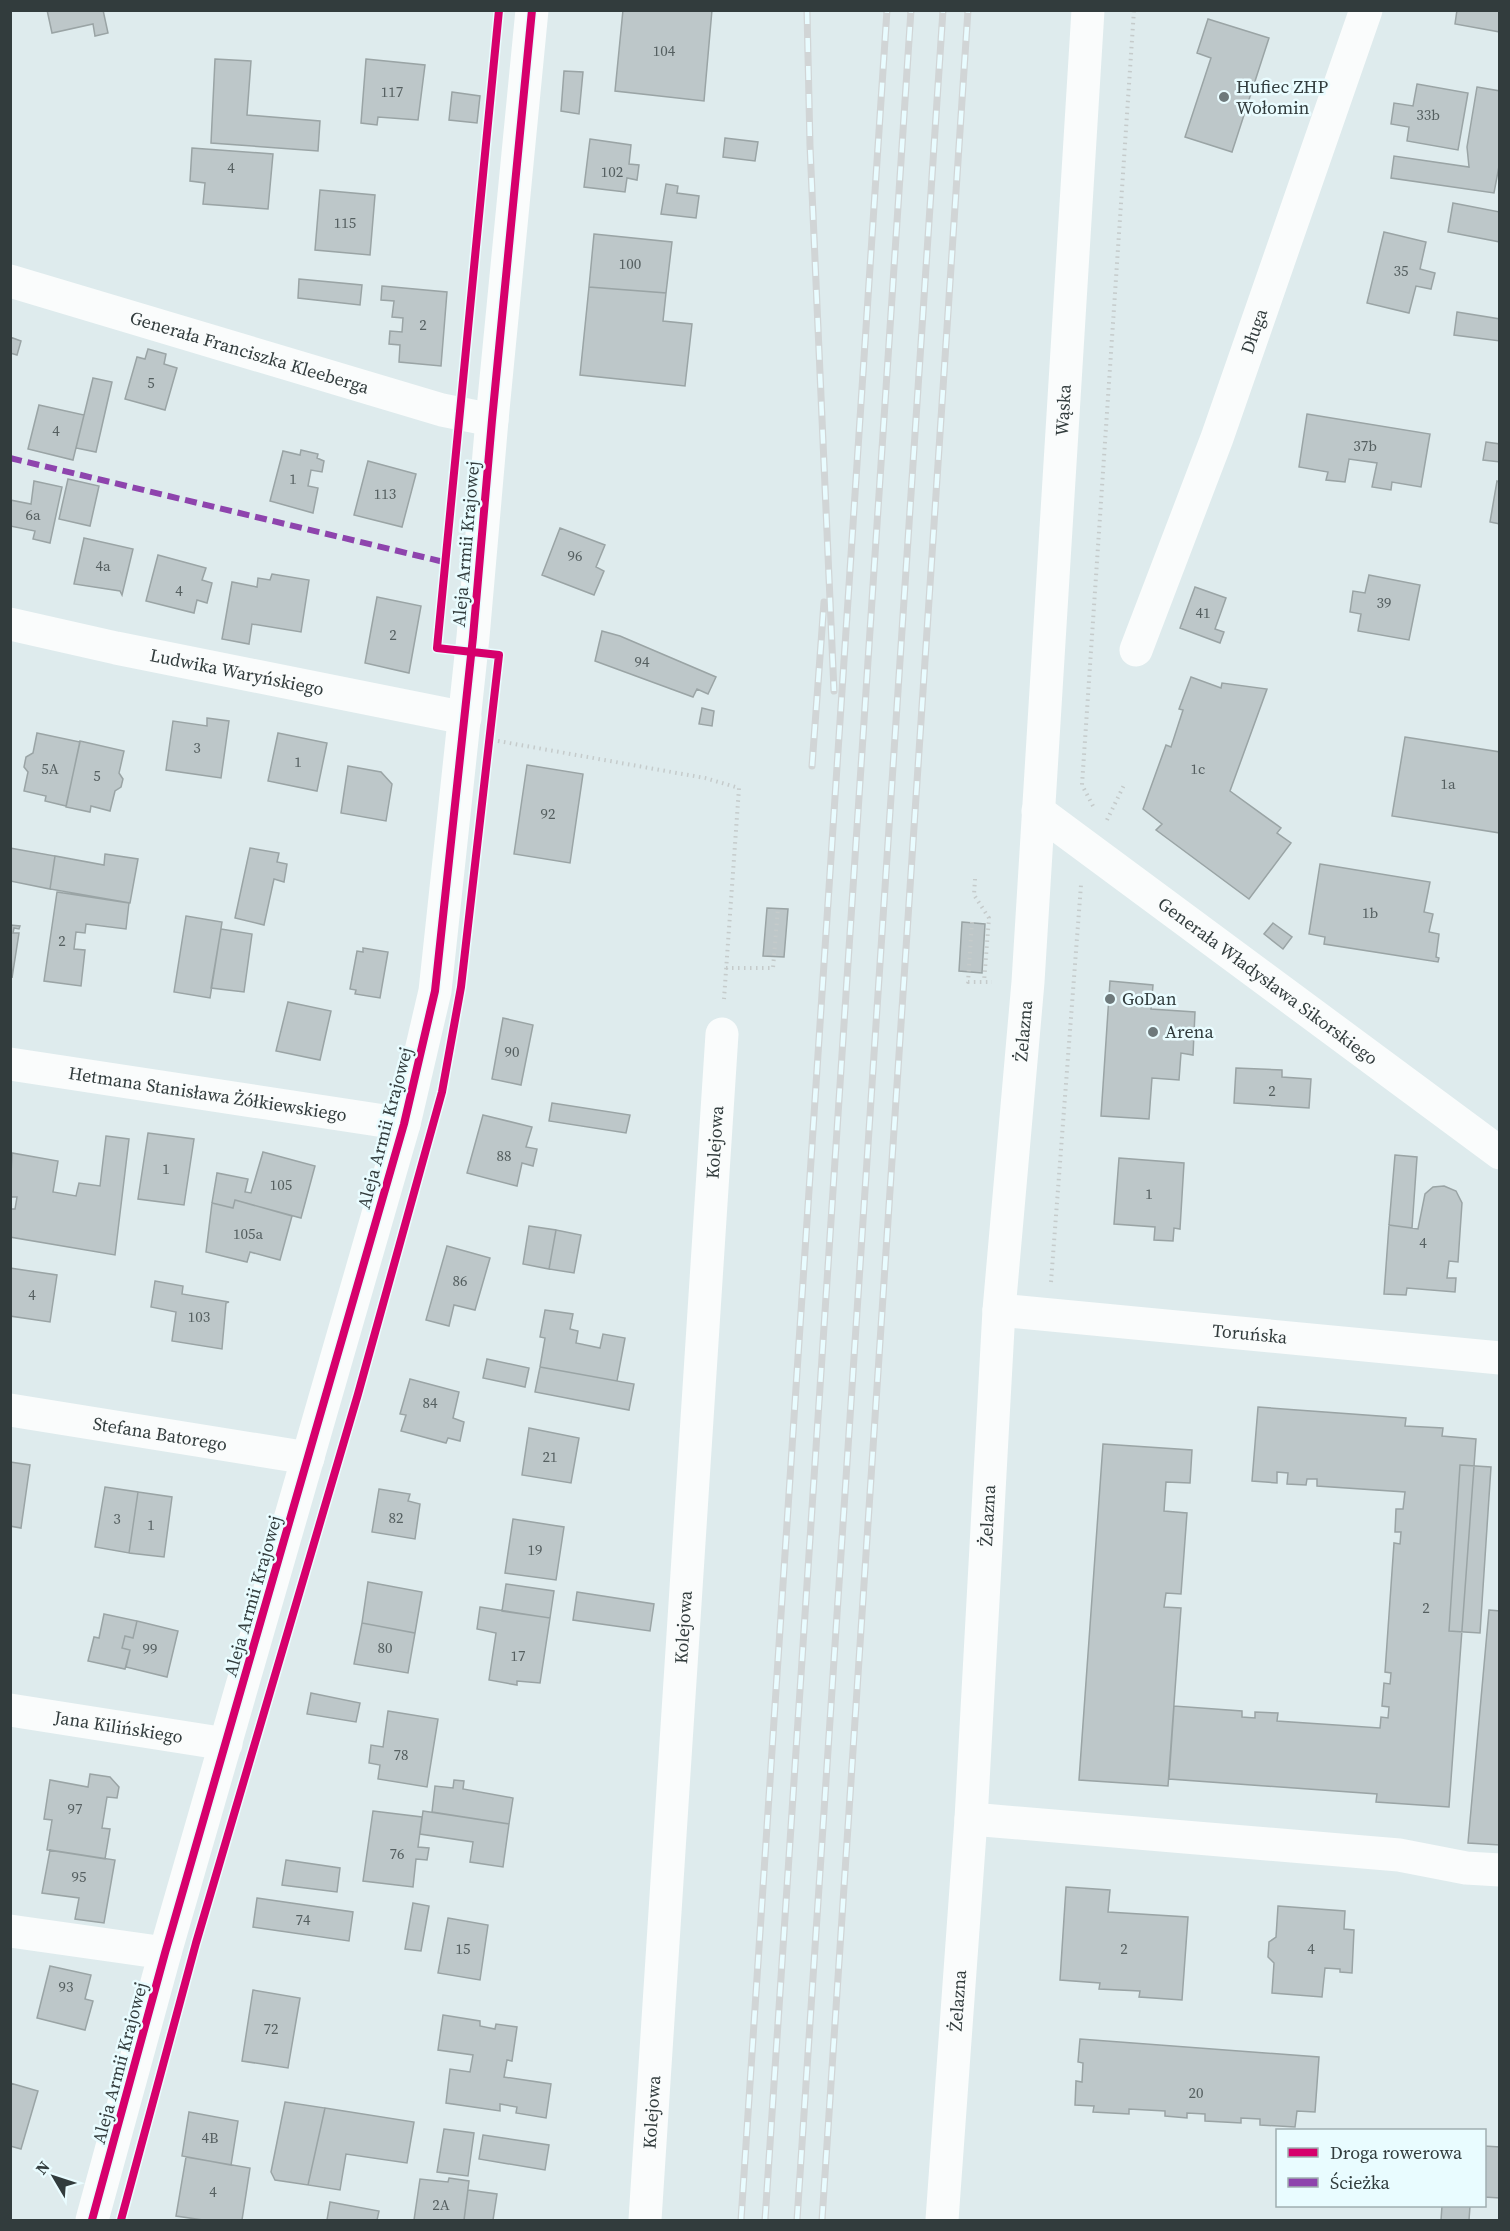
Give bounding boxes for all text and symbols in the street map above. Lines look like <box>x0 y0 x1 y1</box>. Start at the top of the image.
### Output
house number: 104 <box>653 40 676 61</box>
place label: Hufiec ZHP Wołomin <box>1236 74 1328 120</box>
house number: 117 <box>381 81 403 102</box>
marker: Hufiec ZHP Wołomin <box>1217 90 1231 104</box>
house number: 33b <box>1416 104 1440 125</box>
house number: 4 <box>227 157 235 178</box>
house number: 102 <box>601 161 623 182</box>
house number: 115 <box>334 212 356 233</box>
house number: 100 <box>619 253 641 274</box>
house number: 35 <box>1393 260 1409 281</box>
street label: Długa <box>1234 304 1273 357</box>
street label: Generała Franciszka Kleeberga <box>127 305 373 400</box>
house number: 2 <box>419 314 427 335</box>
house number: 5 <box>147 372 155 393</box>
street label: Wąska <box>1049 383 1077 437</box>
house number: 4 <box>52 420 60 441</box>
house number: 37b <box>1353 435 1377 456</box>
street label: Aleja Armii Krajowej <box>446 460 485 628</box>
house number: 1 <box>289 468 297 489</box>
house number: 113 <box>374 483 396 504</box>
house number: 6a <box>25 504 41 525</box>
house number: 96 <box>567 545 583 566</box>
house number: 4a <box>95 555 111 576</box>
house number: 4 <box>175 580 183 601</box>
house number: 39 <box>1376 592 1392 613</box>
house number: 41 <box>1195 602 1211 623</box>
house number: 2 <box>389 624 397 645</box>
street label: Ludwika Waryńskiego <box>148 642 326 701</box>
house number: 94 <box>634 651 650 672</box>
house number: 3 <box>193 737 201 758</box>
house number: 1 <box>294 751 302 772</box>
house number: 5A <box>41 758 59 779</box>
house number: 1c <box>1191 758 1205 779</box>
house number: 5 <box>93 765 101 786</box>
house number: 1a <box>1440 773 1456 794</box>
house number: 92 <box>540 803 556 824</box>
street label: Generała Władysława Sikorskiego <box>1153 891 1383 1071</box>
house number: 1b <box>1362 902 1378 923</box>
house number: 2 <box>58 930 66 951</box>
place label: GoDan <box>1122 986 1177 1011</box>
marker: GoDan <box>1103 992 1117 1006</box>
street label: Żelazna <box>1008 998 1038 1063</box>
place label: Arena <box>1165 1019 1214 1044</box>
marker: Arena <box>1146 1025 1160 1039</box>
house number: 90 <box>504 1041 520 1062</box>
street label: Aleja Armii Krajowej <box>351 1044 418 1212</box>
street label: Hetmana Stanisława Żółkiewskiego <box>67 1060 349 1127</box>
house number: 2 <box>1268 1080 1276 1101</box>
street label: Kolejowa <box>700 1104 729 1180</box>
house number: 88 <box>496 1145 512 1166</box>
house number: 1 <box>162 1158 170 1179</box>
house number: 105 <box>270 1174 292 1195</box>
house number: 1 <box>1145 1183 1153 1204</box>
house number: 105a <box>233 1223 263 1244</box>
house number: 4 <box>1419 1232 1427 1253</box>
house number: 86 <box>452 1270 468 1291</box>
house number: 4 <box>28 1284 36 1305</box>
house number: 103 <box>188 1306 210 1327</box>
street label: Toruńska <box>1211 1318 1289 1350</box>
house number: 84 <box>422 1392 438 1413</box>
street label: Stefana Batorego <box>91 1411 229 1457</box>
house number: 21 <box>542 1446 558 1467</box>
street label: Żelazna <box>973 1483 1001 1547</box>
house number: 82 <box>388 1507 404 1528</box>
house number: 3 <box>113 1508 121 1529</box>
street label: Aleja Armii Krajowej <box>218 1512 287 1679</box>
house number: 1 <box>147 1514 155 1535</box>
house number: 19 <box>527 1539 543 1560</box>
street label: Kolejowa <box>668 1589 698 1665</box>
house number: 2 <box>1422 1597 1430 1618</box>
house number: 80 <box>377 1637 393 1658</box>
house number: 99 <box>142 1638 158 1659</box>
house number: 17 <box>510 1645 526 1666</box>
street label: Jana Kilińskiego <box>52 1704 185 1749</box>
house number: 78 <box>393 1744 409 1765</box>
house number: 97 <box>67 1798 83 1819</box>
house number: 76 <box>389 1843 405 1864</box>
house number: 95 <box>71 1866 87 1887</box>
house number: 74 <box>295 1909 311 1930</box>
house number: 15 <box>455 1938 471 1959</box>
house number: 2 <box>1120 1938 1128 1959</box>
house number: 4 <box>1307 1938 1315 1959</box>
street label: Żelazna <box>943 1968 972 2032</box>
house number: 93 <box>58 1976 74 1997</box>
street label: Aleja Armii Krajowej <box>86 1979 153 2147</box>
house number: 72 <box>263 2018 279 2039</box>
street label: Kolejowa <box>637 2074 666 2150</box>
house number: 20 <box>1188 2082 1204 2103</box>
house number: 4B <box>202 2127 218 2148</box>
legend <box>1276 2129 1486 2207</box>
text: Droga rowerowa <box>1330 2140 1463 2165</box>
north arrow <box>24 2147 84 2207</box>
text: N <box>30 2156 55 2179</box>
text: Ścieżka <box>1330 2170 1391 2195</box>
house number: 4 <box>209 2181 217 2202</box>
house number: 2A <box>432 2194 450 2215</box>

